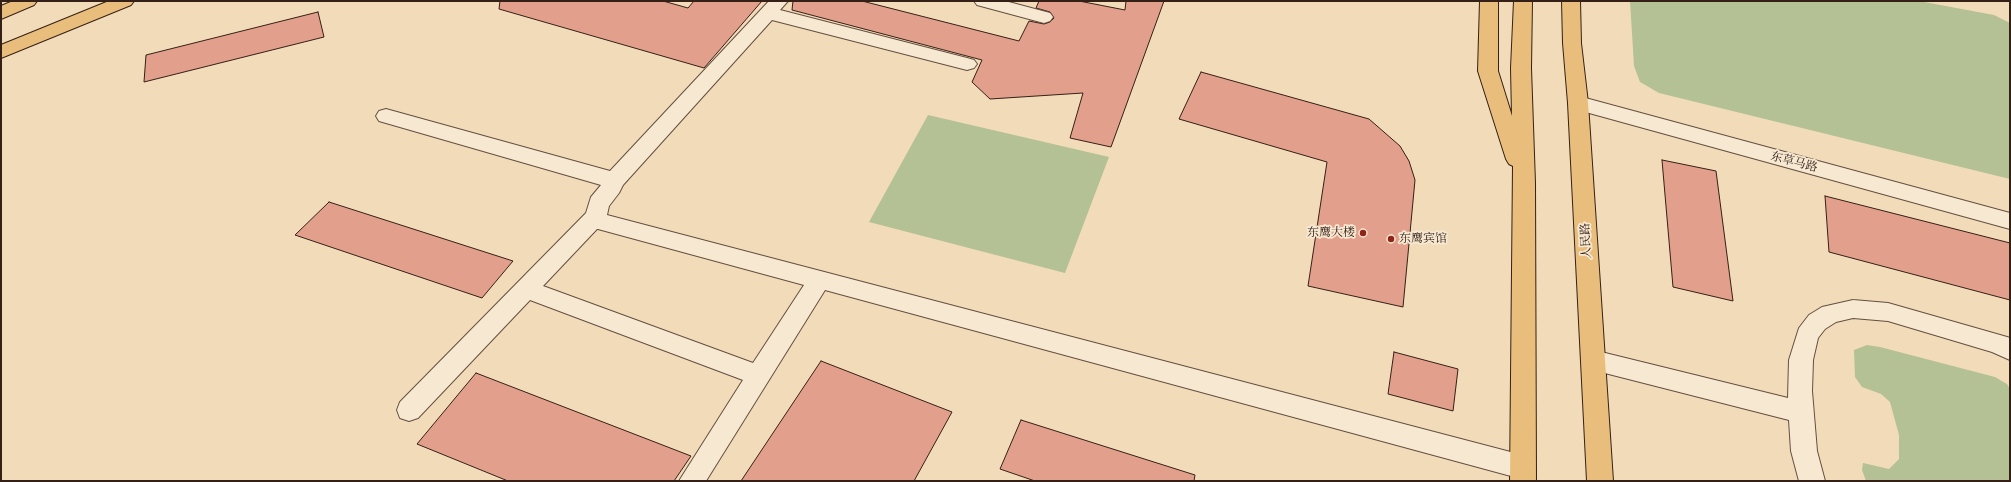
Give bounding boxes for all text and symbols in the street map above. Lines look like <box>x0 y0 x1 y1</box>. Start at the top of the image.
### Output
street label: 东草马路 <box>1769 149 1819 175</box>
street label: 人民路 <box>1578 223 1594 259</box>
place label: 东鹰大楼 <box>1307 226 1355 240</box>
marker: 东鹰大楼 <box>1358 228 1368 238</box>
place label: 东鹰宾馆 <box>1399 232 1447 246</box>
marker: 东鹰宾馆 <box>1386 234 1396 244</box>

